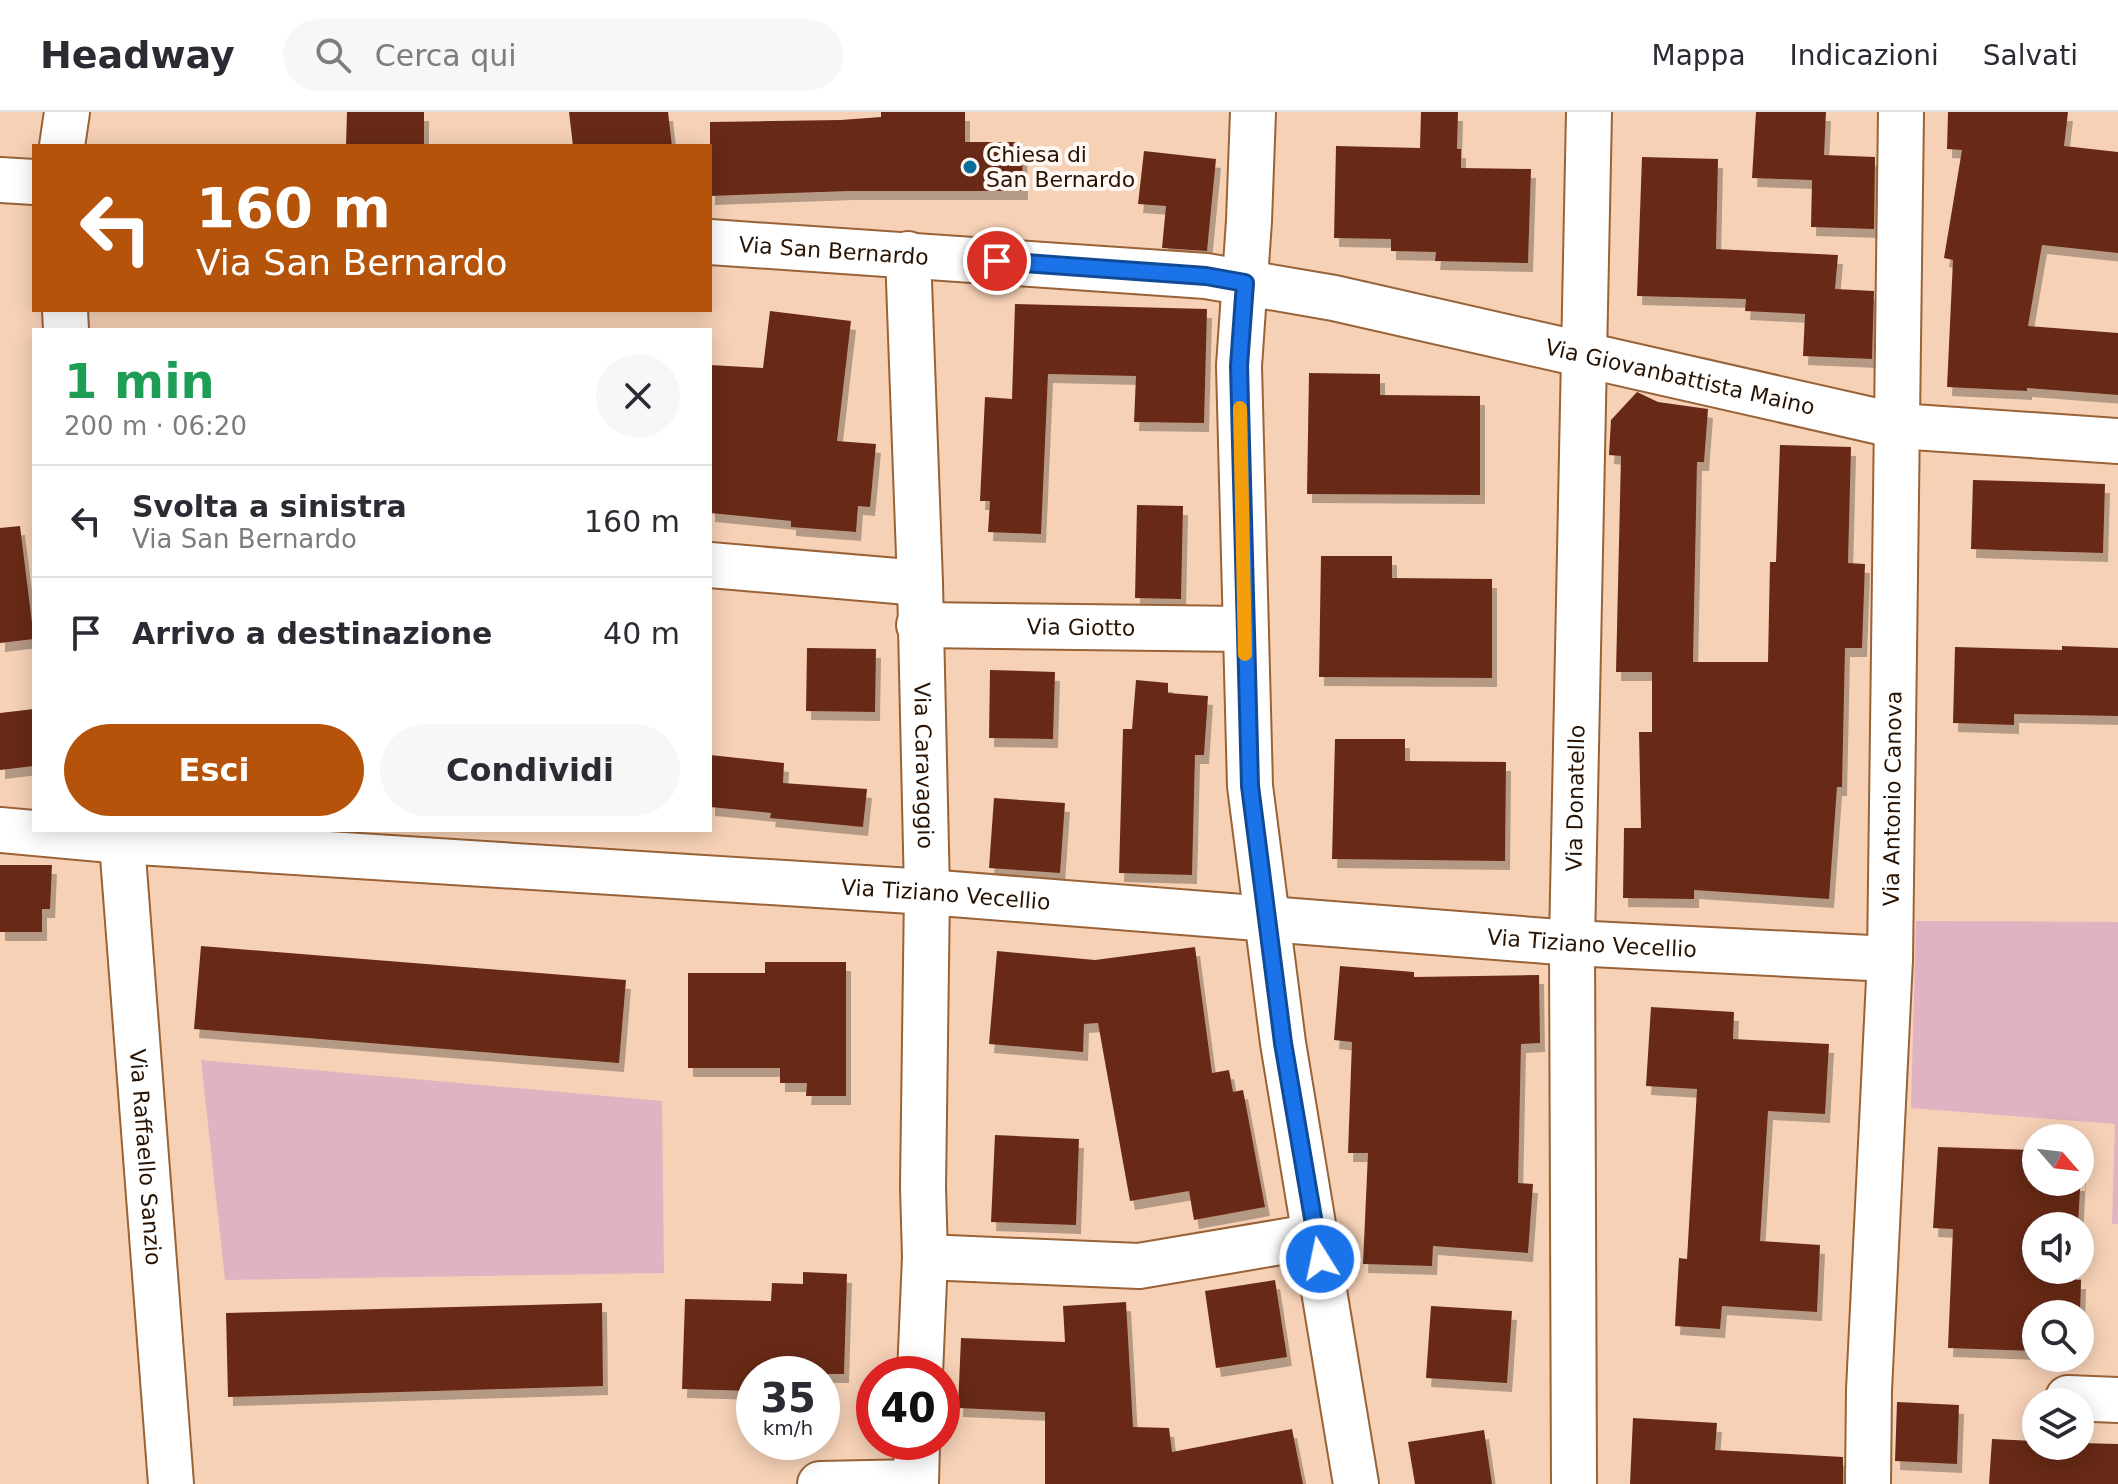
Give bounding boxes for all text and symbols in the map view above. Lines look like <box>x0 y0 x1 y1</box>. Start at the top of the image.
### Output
search box <box>283 19 843 91</box>
text: Headway <box>40 33 235 77</box>
icon: search <box>311 33 355 77</box>
text: Cerca qui <box>375 38 517 73</box>
text: Mappa <box>1652 39 1746 72</box>
text: Indicazioni <box>1790 39 1939 72</box>
text: Salvati <box>1983 39 2078 72</box>
place label: Chiesa di San Bernardo <box>986 142 1135 192</box>
marker: Chiesa di San Bernardo <box>961 158 979 176</box>
text: 160 m <box>196 175 391 240</box>
icon: left <box>64 176 168 280</box>
pin <box>963 227 1031 295</box>
street label: Via San Bernardo <box>738 231 930 269</box>
icon: arrive <box>975 239 1019 283</box>
text: Via San Bernardo <box>196 242 507 283</box>
street label: Via Giovanbattista Maino <box>1543 334 1817 419</box>
text: 1 min <box>64 353 215 409</box>
button: close <box>596 354 680 438</box>
text: 200 m · 06:20 <box>64 411 247 441</box>
text: Svolta a sinistra <box>132 489 407 524</box>
icon: left <box>64 499 108 543</box>
text: 160 m <box>584 504 680 539</box>
text: Via San Bernardo <box>132 524 357 554</box>
icon: arrive <box>64 611 108 655</box>
street label: Via Giotto <box>1027 614 1135 640</box>
text: Arrivo a destinazione <box>132 616 492 651</box>
text: 40 m <box>603 616 680 651</box>
street label: Via Caravaggio <box>910 682 939 849</box>
street label: Via Antonio Canova <box>1878 691 1906 907</box>
button: Esci <box>64 724 364 816</box>
button: Condividi <box>380 724 680 816</box>
street label: Via Donatello <box>1561 724 1589 872</box>
street label: Via Tiziano Vecellio <box>840 874 1052 914</box>
street label: Via Tiziano Vecellio <box>1486 924 1697 962</box>
street label: Via Raffaello Sanzio <box>125 1048 167 1266</box>
north arrow <box>2022 1124 2094 1196</box>
map controls <box>2022 1124 2094 1460</box>
button: sound <box>2022 1212 2094 1284</box>
position arrow <box>1278 1217 1362 1301</box>
button: search <box>2022 1300 2094 1372</box>
speed limit sign: 40 <box>856 1356 960 1460</box>
text: 35 <box>760 1375 816 1421</box>
button: layers <box>2022 1388 2094 1460</box>
text: km/h <box>763 1416 813 1440</box>

